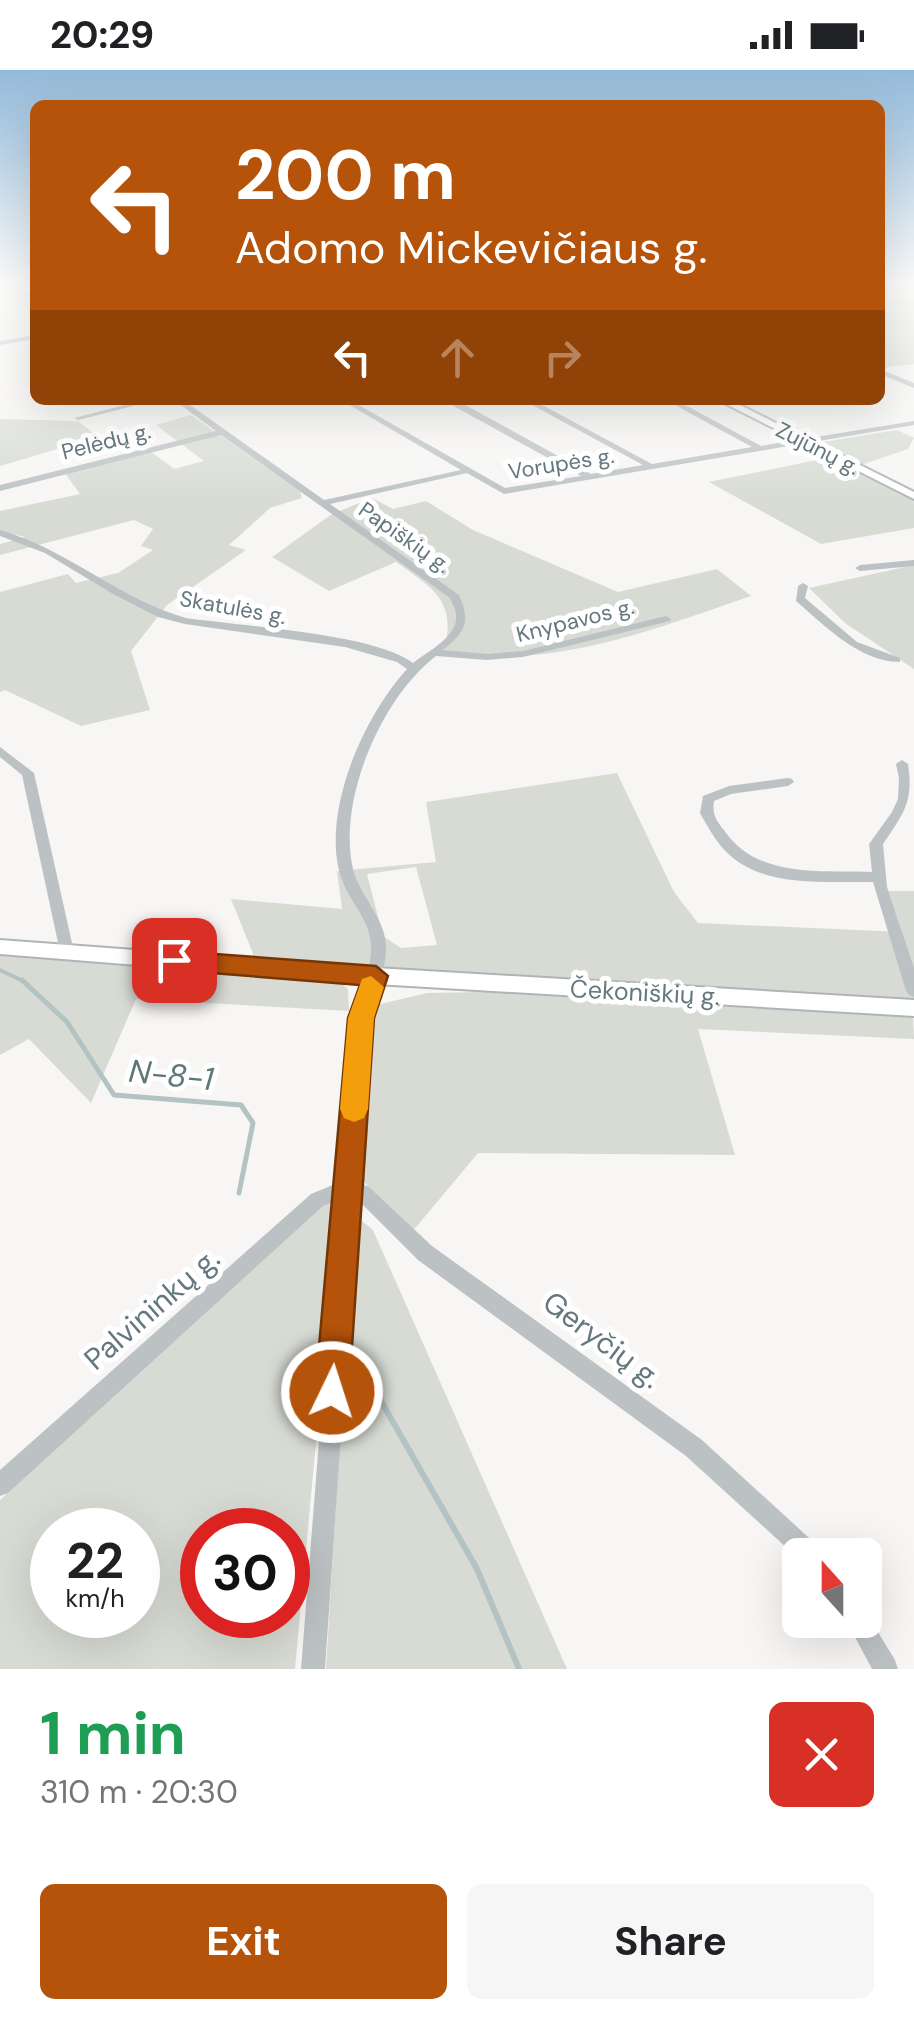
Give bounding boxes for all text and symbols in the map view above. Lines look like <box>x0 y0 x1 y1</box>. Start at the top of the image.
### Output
text: 20:29 <box>50 10 154 60</box>
text: 200 m <box>235 130 456 221</box>
icon: left <box>70 140 200 270</box>
text: Adomo Mickevičiaus g. <box>235 218 707 277</box>
icon: left <box>325 330 380 385</box>
icon: ahead <box>430 330 485 385</box>
icon: right <box>535 330 590 385</box>
street label: Zujūnų g. <box>771 415 865 482</box>
street label: Pelėdų g. <box>59 416 154 467</box>
street label: Vorupės g. <box>506 441 616 486</box>
street label: Papiškių g. <box>353 495 456 580</box>
street label: Skatulės g. <box>177 584 288 631</box>
street label: Knypavos g. <box>513 592 637 649</box>
pin <box>132 918 217 1003</box>
icon: arrive <box>147 933 202 988</box>
street label: Čekoniškių g. <box>569 972 721 1013</box>
water label: N-8-1 <box>127 1050 216 1100</box>
street label: Palvininkų g. <box>76 1239 228 1378</box>
street label: Geryčių g. <box>535 1282 669 1397</box>
position arrow <box>280 1340 384 1444</box>
speed limit sign: 30 <box>180 1508 310 1638</box>
text: 22 <box>66 1528 124 1594</box>
north arrow <box>782 1538 882 1638</box>
map controls <box>782 1538 882 1638</box>
text: km/h <box>65 1582 125 1615</box>
text: 1 min <box>40 1694 186 1773</box>
button: close <box>769 1702 874 1807</box>
text: 310 m · 20:30 <box>40 1771 238 1813</box>
button: Exit <box>40 1884 447 1999</box>
button: Share <box>467 1884 874 1999</box>

